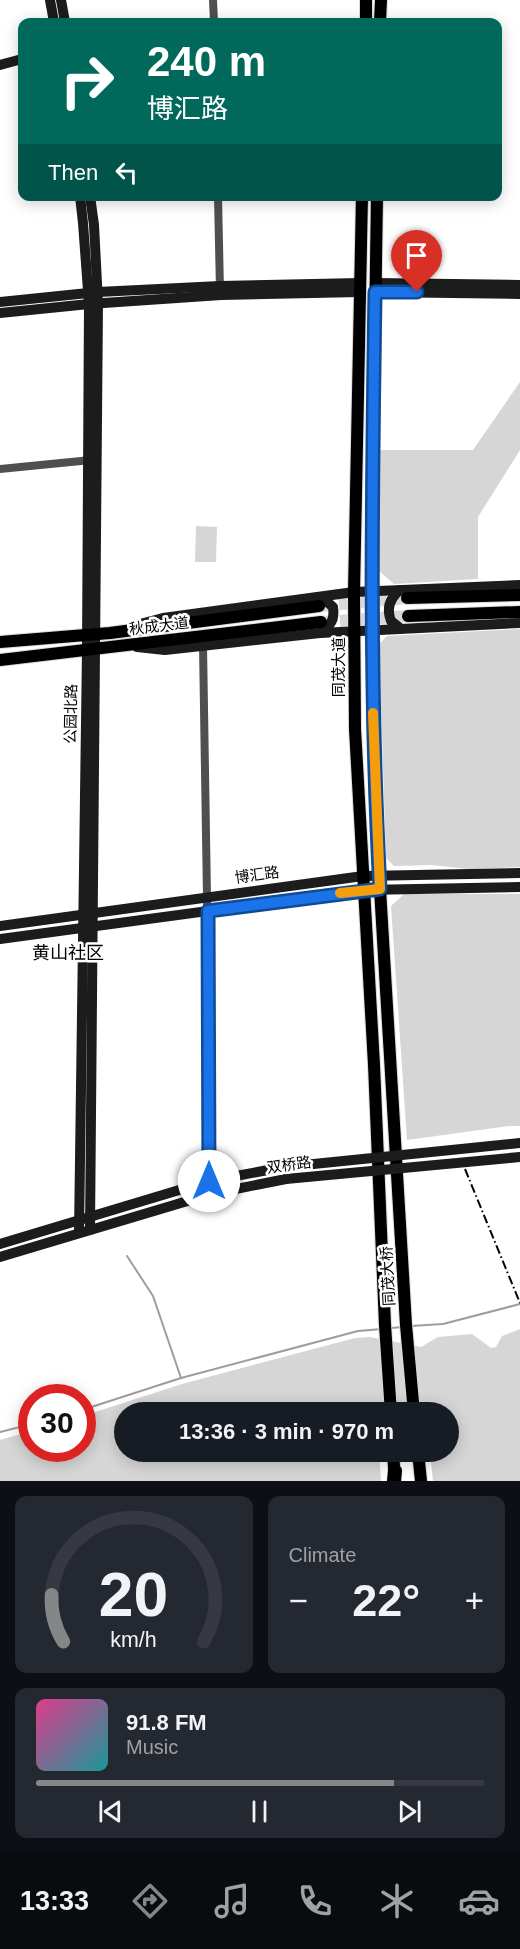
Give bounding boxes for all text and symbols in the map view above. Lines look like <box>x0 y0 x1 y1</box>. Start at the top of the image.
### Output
text: 240 m <box>147 38 266 85</box>
icon: right <box>48 42 126 120</box>
text: 博汇路 <box>147 94 228 124</box>
icon: left <box>110 156 143 189</box>
text: Then <box>48 160 98 185</box>
pin <box>391 230 442 292</box>
icon: arrive <box>400 239 433 272</box>
street label: 秋成大道 <box>128 613 190 638</box>
street label: 同茂大道 <box>330 637 347 697</box>
street label: 公园北路 <box>61 684 80 744</box>
street label: 博汇路 <box>233 863 280 886</box>
district label: 黄山社区 <box>32 943 104 963</box>
position arrow <box>177 1149 241 1213</box>
street label: 双桥路 <box>265 1153 312 1176</box>
street label: 同茂大桥 <box>377 1246 398 1306</box>
speed limit sign: 30 <box>18 1384 96 1462</box>
text: 13:36 · 3 min · 970 m <box>179 1419 394 1444</box>
text: Climate <box>289 1544 356 1566</box>
text: 20 <box>99 1560 168 1629</box>
text: 22° <box>352 1575 420 1626</box>
text: − <box>289 1582 308 1619</box>
text: + <box>465 1582 484 1619</box>
text: km/h <box>111 1628 157 1652</box>
text: 91.8 FM <box>126 1710 207 1735</box>
text: Music <box>126 1736 178 1758</box>
icon: previous <box>94 1795 127 1828</box>
icon: pause <box>243 1795 276 1828</box>
icon: next <box>393 1795 426 1828</box>
icon: directions <box>129 1880 171 1922</box>
icon: music <box>211 1880 253 1922</box>
icon: phone <box>294 1880 336 1922</box>
icon: climate <box>376 1880 418 1922</box>
icon: car <box>458 1880 500 1922</box>
text: 13:33 <box>20 1886 89 1916</box>

